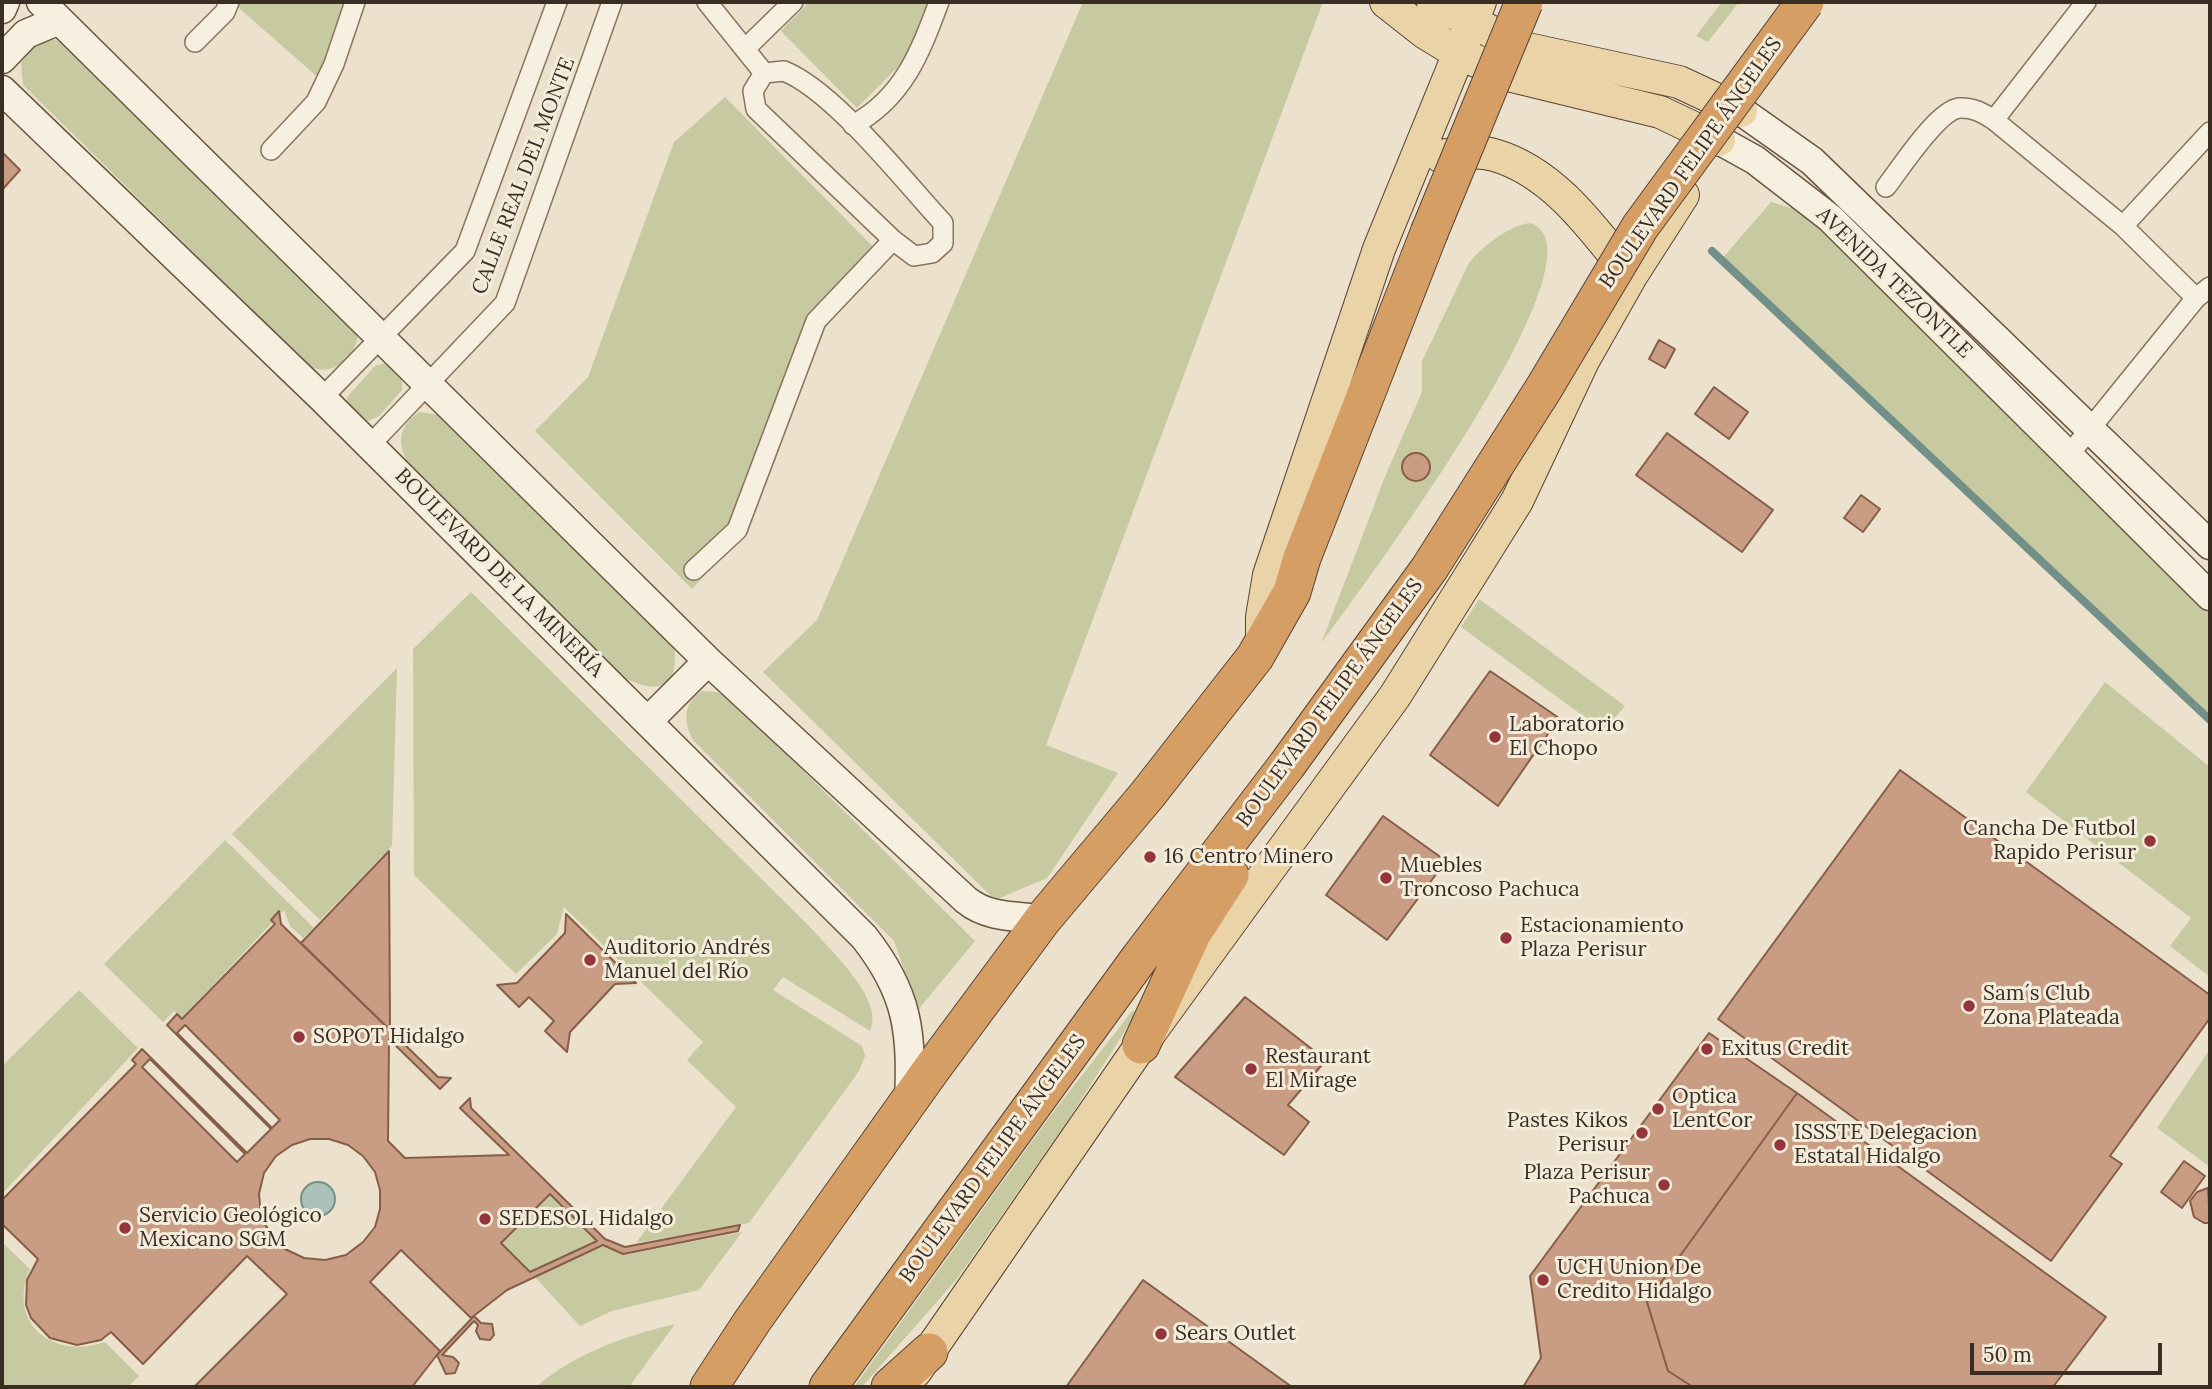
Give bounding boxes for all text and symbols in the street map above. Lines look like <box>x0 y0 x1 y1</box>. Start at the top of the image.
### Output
street label: BOULEVARD FELIPE ÁNGELES <box>1594 32 1788 294</box>
street label: CALLE REAL DEL MONTE <box>467 54 581 298</box>
street label: AVENIDA TEZONTLE <box>1811 202 1977 364</box>
street label: BOULEVARD DE LA MINERÍA <box>389 463 609 683</box>
street label: BOULEVARD FELIPE ÁNGELES <box>1231 574 1429 832</box>
place label: Laboratorio El Chopo <box>1509 712 1624 762</box>
marker: Laboratorio El Chopo <box>1487 729 1503 745</box>
place label: Cancha De Futbol Rapido Perisur <box>1963 816 2136 866</box>
marker: Cancha De Futbol Rapido Perisur <box>2142 833 2158 849</box>
place label: 16 Centro Minero <box>1164 844 1333 870</box>
marker: 16 Centro Minero <box>1142 849 1158 865</box>
place label: Muebles Troncoso Pachuca <box>1400 853 1580 903</box>
marker: Muebles Troncoso Pachuca <box>1378 870 1394 886</box>
place label: Estacionamiento Plaza Perisur <box>1520 913 1684 963</box>
marker: Estacionamiento Plaza Perisur <box>1498 930 1514 946</box>
place label: Auditorio Andrés Manuel del Río <box>604 935 770 985</box>
marker: Auditorio Andrés Manuel del Río <box>582 952 598 968</box>
place label: Sam´s Club Zona Plateada <box>1983 981 2120 1031</box>
marker: Sam´s Club Zona Plateada <box>1961 998 1977 1014</box>
place label: SOPOT Hidalgo <box>313 1024 465 1050</box>
marker: SOPOT Hidalgo <box>291 1029 307 1045</box>
street label: BOULEVARD FELIPE ÁNGELES <box>894 1030 1092 1288</box>
place label: Exitus Credit <box>1721 1036 1849 1062</box>
marker: Exitus Credit <box>1699 1041 1715 1057</box>
place label: Restaurant El Mirage <box>1265 1044 1371 1094</box>
marker: Restaurant El Mirage <box>1243 1061 1259 1077</box>
place label: Optica LentCor <box>1672 1084 1752 1134</box>
marker: Optica LentCor <box>1650 1101 1666 1117</box>
place label: Pastes Kikos Perisur <box>1507 1108 1628 1158</box>
place label: ISSSTE Delegacion Estatal Hidalgo <box>1794 1120 1977 1170</box>
marker: Pastes Kikos Perisur <box>1634 1125 1650 1141</box>
marker: ISSSTE Delegacion Estatal Hidalgo <box>1772 1137 1788 1153</box>
place label: Plaza Perisur Pachuca <box>1524 1160 1650 1210</box>
marker: Plaza Perisur Pachuca <box>1656 1177 1672 1193</box>
place label: Servicio Geológico Mexicano SGM <box>139 1203 322 1253</box>
place label: SEDESOL Hidalgo <box>499 1206 674 1232</box>
marker: SEDESOL Hidalgo <box>477 1211 493 1227</box>
marker: Servicio Geológico Mexicano SGM <box>117 1220 133 1236</box>
place label: UCH Union De Credito Hidalgo <box>1557 1255 1712 1305</box>
marker: UCH Union De Credito Hidalgo <box>1535 1272 1551 1288</box>
place label: Sears Outlet <box>1175 1321 1296 1347</box>
marker: Sears Outlet <box>1153 1326 1169 1342</box>
scale bar <box>1974 1330 2166 1374</box>
text: 50 m <box>1983 1341 2032 1368</box>

